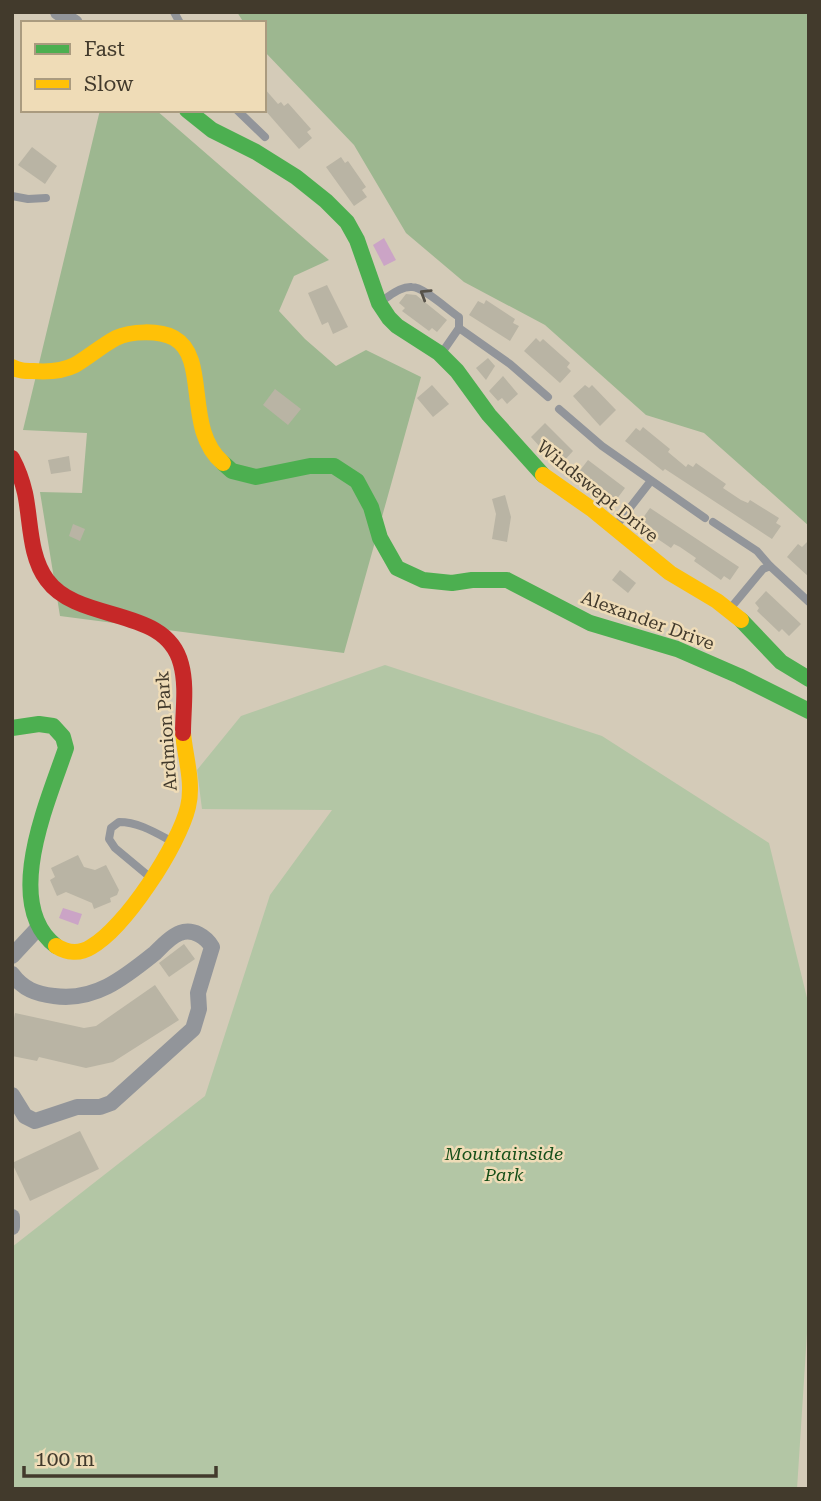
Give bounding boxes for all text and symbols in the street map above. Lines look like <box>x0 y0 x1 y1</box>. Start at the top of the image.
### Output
legend <box>21 21 266 112</box>
text: Fast <box>84 37 125 61</box>
text: Slow <box>84 72 134 96</box>
one-way arrow <box>420 289 433 302</box>
street label: Windswept Drive <box>533 436 663 546</box>
street label: Alexander Drive <box>579 586 718 654</box>
street label: Ardmion Park <box>151 670 181 792</box>
park label: Mountainside Park <box>444 1143 563 1185</box>
scale bar <box>24 1434 217 1478</box>
text: 100 m <box>35 1447 95 1471</box>

